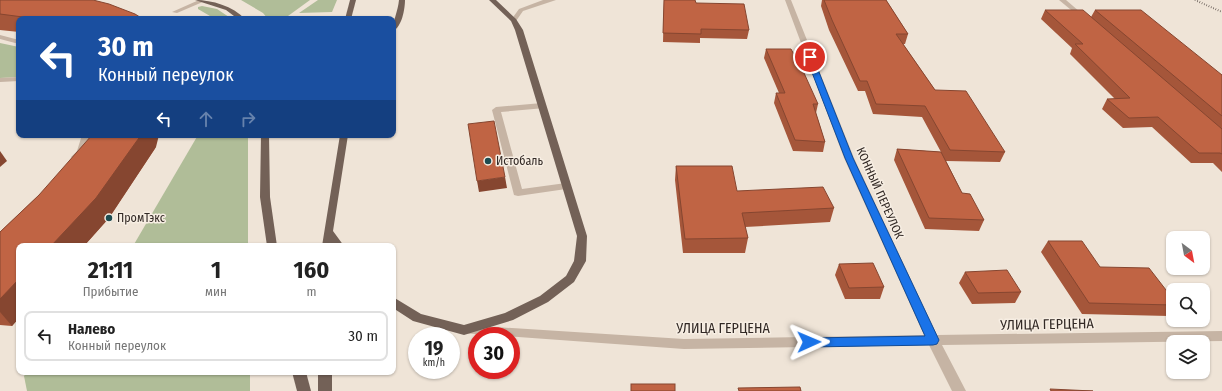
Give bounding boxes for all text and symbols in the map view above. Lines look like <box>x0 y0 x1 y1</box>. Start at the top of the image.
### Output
text: 30 m <box>98 30 154 63</box>
icon: left <box>32 32 84 84</box>
pin <box>793 40 827 74</box>
icon: arrive <box>799 46 821 68</box>
text: Конный переулок <box>98 64 234 86</box>
icon: left <box>153 108 175 130</box>
icon: ahead <box>195 108 217 130</box>
icon: right <box>237 108 259 130</box>
street label: КОННЫЙ ПЕРЕУЛОК <box>854 145 908 241</box>
place label: Истобаль <box>496 154 543 168</box>
marker: Истобаль <box>483 156 493 166</box>
place label: ПромТэкс <box>117 211 165 225</box>
marker: ПромТэкс <box>104 213 114 223</box>
north arrow <box>1166 231 1210 275</box>
map controls <box>1166 231 1210 379</box>
text: 21:11 <box>88 256 133 284</box>
text: 1 <box>211 256 221 284</box>
text: 160 <box>294 256 329 284</box>
button: search <box>1166 283 1210 327</box>
text: Прибытие <box>83 284 138 299</box>
text: мин <box>205 284 227 299</box>
text: m <box>306 284 316 299</box>
street label: УЛИЦА ГЕРЦЕНА <box>999 315 1095 334</box>
text: Налево <box>68 320 115 338</box>
street label: УЛИЦА ГЕРЦЕНА <box>675 320 770 337</box>
position arrow <box>788 321 830 363</box>
icon: left <box>34 325 56 347</box>
text: 30 m <box>348 327 378 345</box>
speed limit sign: 30 <box>468 327 520 379</box>
button: layers <box>1166 335 1210 379</box>
text: 19 <box>425 336 443 360</box>
text: Конный переулок <box>68 338 166 353</box>
text: km/h <box>423 357 445 369</box>

